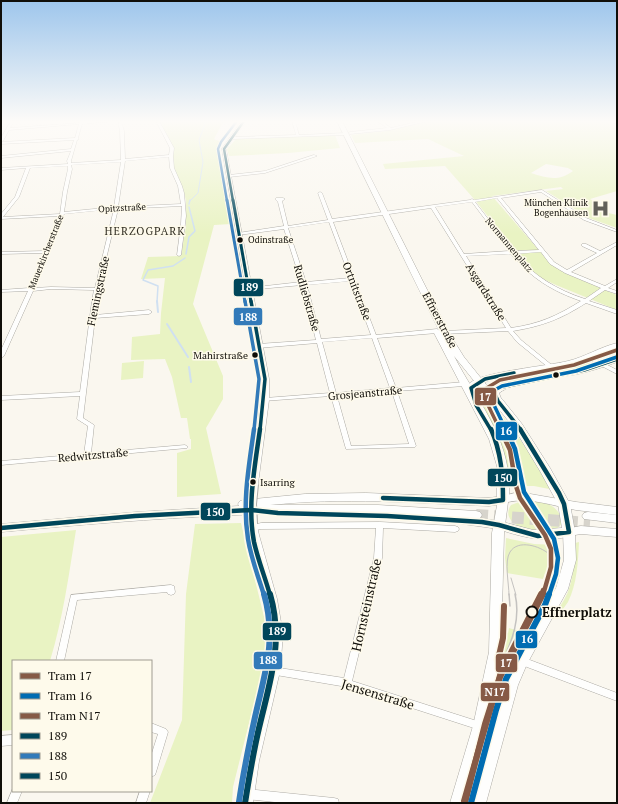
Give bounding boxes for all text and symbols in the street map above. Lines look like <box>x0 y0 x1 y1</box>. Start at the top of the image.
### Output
place label: München Klinik Bogenhausen <box>524 197 589 219</box>
hospital icon: München Klinik Bogenhausen <box>591 198 611 218</box>
street label: Opitzstraße <box>98 201 147 215</box>
street label: Mauerkircherstraße <box>26 213 67 291</box>
street label: Normannenplatz <box>483 215 535 275</box>
district label: HERZOGPARK <box>105 224 185 238</box>
place label: Odinstraße <box>248 234 294 246</box>
marker: Odinstraße <box>235 235 245 245</box>
street label: Flemingstraße <box>84 254 112 327</box>
street label: Ortnitstraße <box>339 260 375 323</box>
street label: Asgardstraße <box>463 261 509 324</box>
street label: Rudliebstraße <box>291 263 323 333</box>
line badge: 189 <box>233 278 264 297</box>
text: 189 <box>240 280 258 294</box>
street label: Effnerstraße <box>419 290 461 351</box>
line badge: 188 <box>233 307 263 326</box>
text: 188 <box>239 310 257 324</box>
place label: Mahirstraße <box>193 349 248 362</box>
marker: Mahirstraße <box>250 350 260 360</box>
unlabelled marker <box>551 370 561 380</box>
street label: Grosjeanstraße <box>327 383 403 403</box>
line badge: 17 <box>474 387 497 406</box>
text: 17 <box>479 390 491 404</box>
line badge: 16 <box>495 421 518 441</box>
text: 16 <box>500 424 512 438</box>
street label: Redwitzstraße <box>57 445 129 465</box>
line badge: 150 <box>487 468 518 487</box>
text: 150 <box>494 471 512 485</box>
place label: Isarring <box>260 476 296 489</box>
marker: Isarring <box>248 477 258 487</box>
line badge: 150 <box>200 502 231 521</box>
text: 150 <box>206 505 224 519</box>
street label: Hornsteinstraße <box>347 557 385 653</box>
place label: Effnerplatz <box>542 603 612 621</box>
marker: Effnerplatz <box>525 605 539 619</box>
line badge: 189 <box>262 622 292 641</box>
text: 189 <box>268 624 286 638</box>
line badge: 16 <box>515 630 538 649</box>
text: 16 <box>521 632 533 646</box>
line badge: 188 <box>253 651 283 670</box>
text: 188 <box>259 653 277 667</box>
line badge: 17 <box>495 653 518 673</box>
text: 17 <box>500 656 512 670</box>
legend <box>12 660 152 792</box>
text: Tram 17 <box>48 668 92 683</box>
street label: Jensenstraße <box>339 674 417 714</box>
line badge: N17 <box>480 682 510 702</box>
text: N17 <box>485 685 505 699</box>
text: Tram 16 <box>48 688 92 703</box>
text: Tram N17 <box>48 708 101 723</box>
text: 189 <box>48 728 67 743</box>
text: 188 <box>48 748 67 763</box>
text: 150 <box>48 768 67 783</box>

